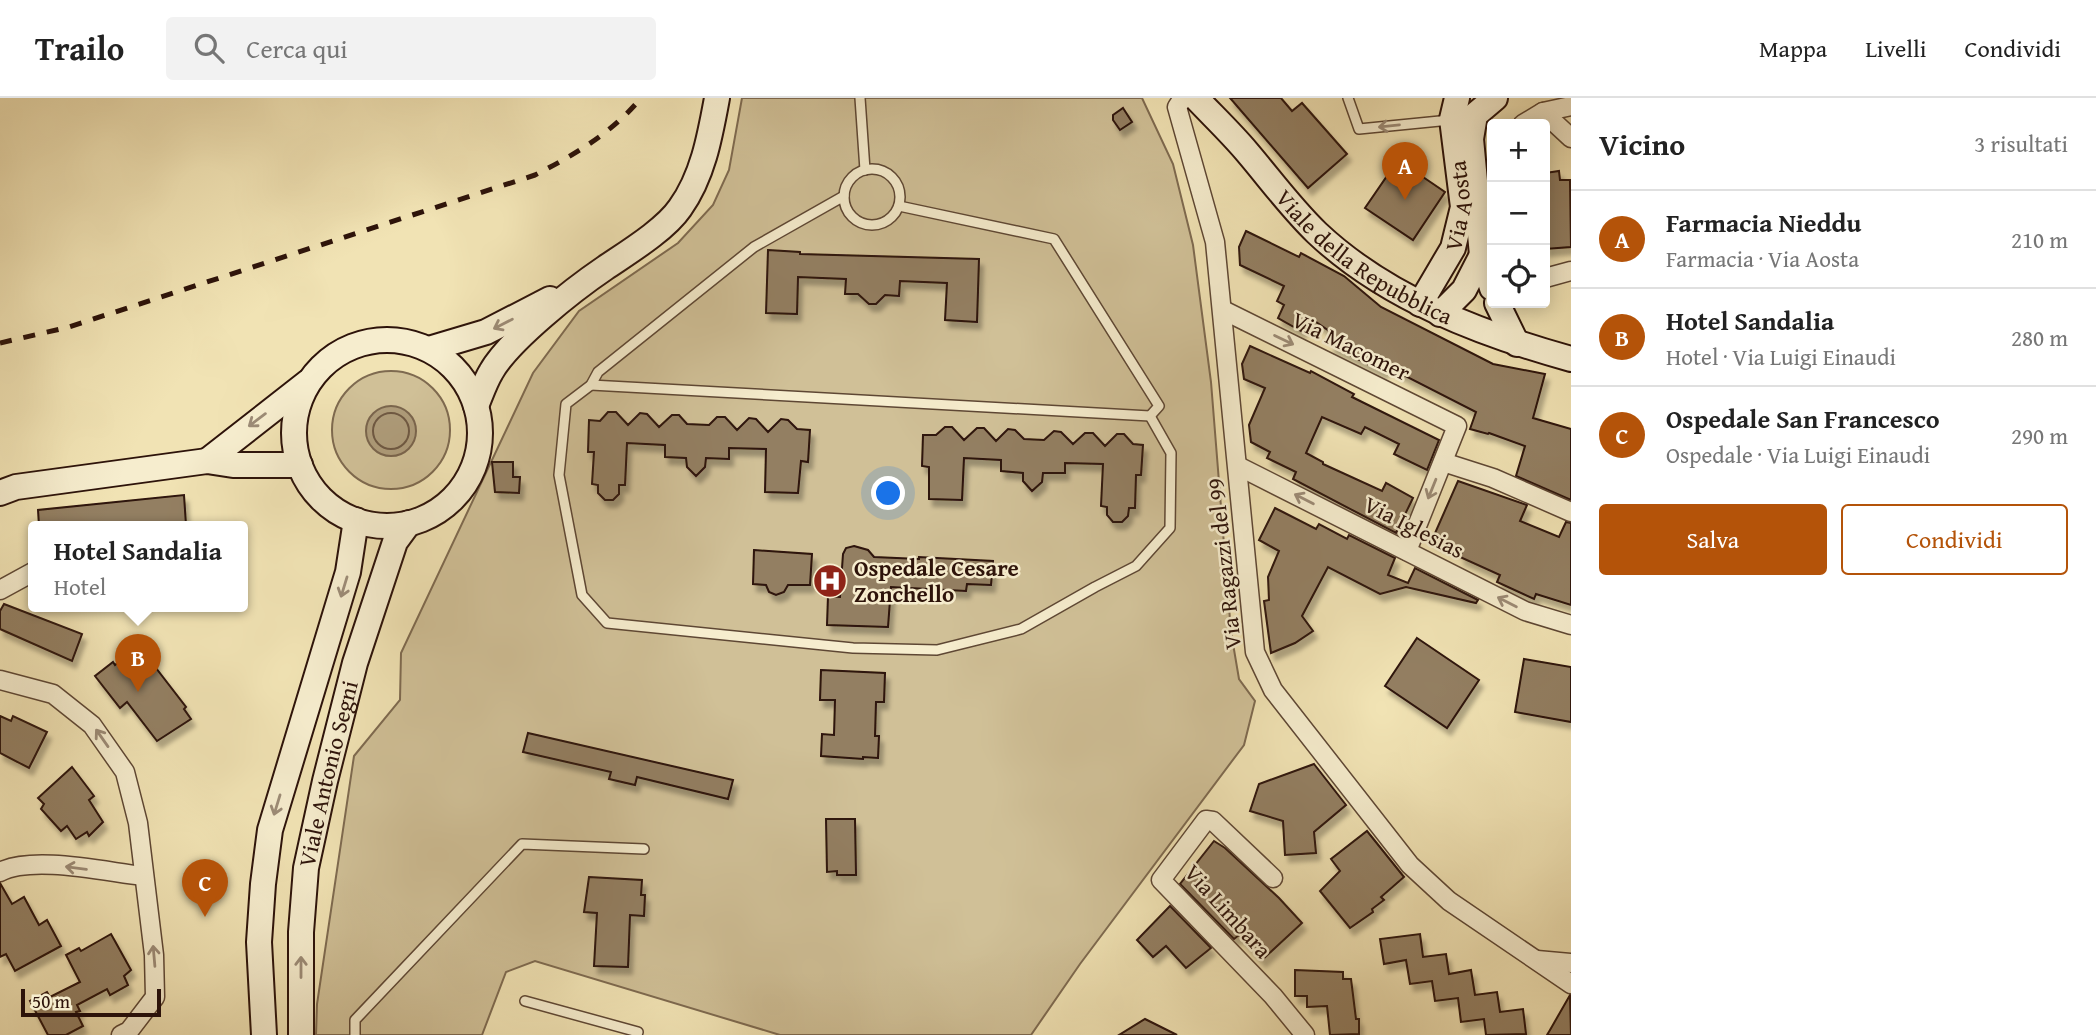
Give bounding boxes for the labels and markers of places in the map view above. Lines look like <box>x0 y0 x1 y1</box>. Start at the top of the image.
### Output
pin: A <box>1382 142 1428 200</box>
place label: Ospedale Cesare Zonchello <box>854 551 1019 610</box>
hospital icon: Ospedale Cesare Zonchello <box>811 562 849 600</box>
pin: B <box>115 634 161 692</box>
pin: C <box>182 859 228 917</box>

